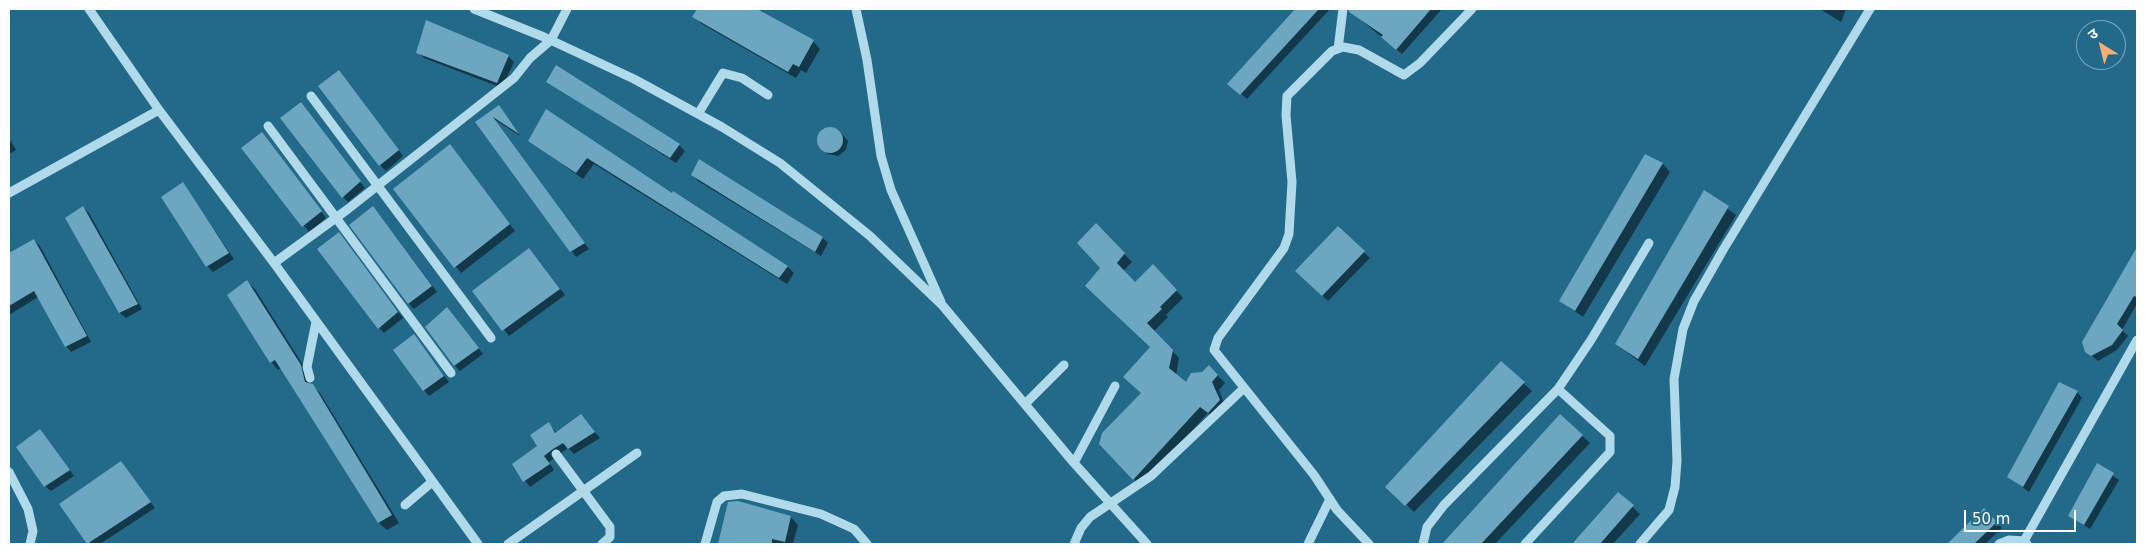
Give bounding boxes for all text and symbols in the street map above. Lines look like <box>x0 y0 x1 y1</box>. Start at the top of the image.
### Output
north arrow <box>2076 20 2126 70</box>
text: उ <box>2085 25 2101 43</box>
scale bar <box>1966 500 2078 532</box>
text: 50 m <box>1972 510 2010 528</box>

